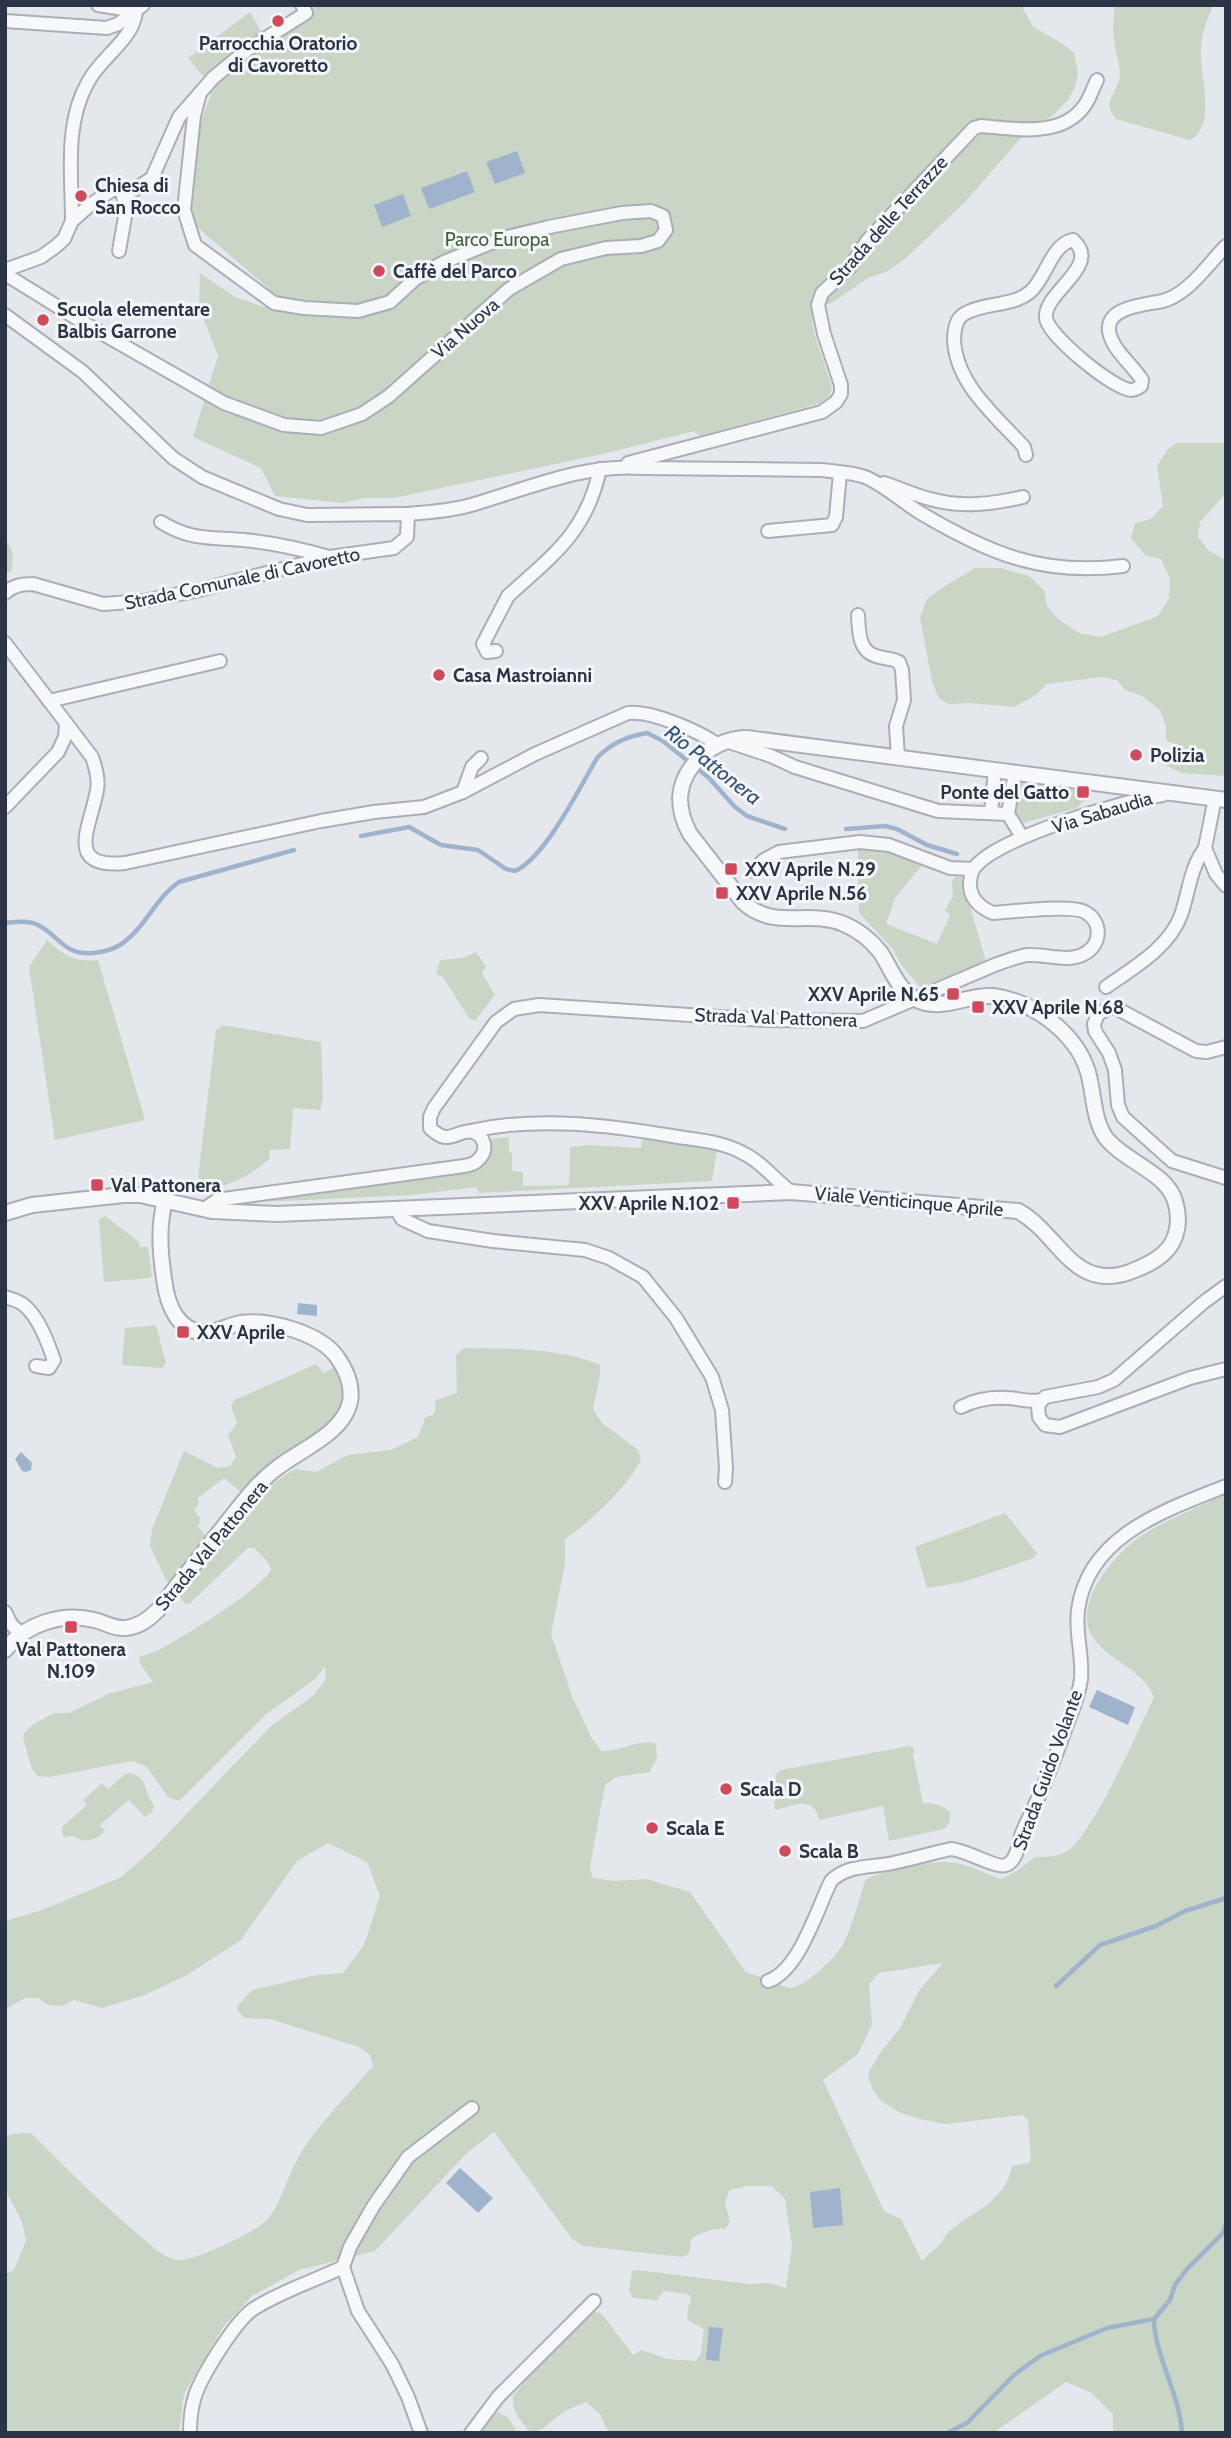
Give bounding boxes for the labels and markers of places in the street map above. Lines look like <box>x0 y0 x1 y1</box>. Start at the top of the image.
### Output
marker: Parrocchia Oratorio di Cavoretto <box>270 13 286 29</box>
place label: Parrocchia Oratorio di Cavoretto <box>199 32 357 77</box>
place label: Chiesa di San Rocco <box>95 174 181 219</box>
marker: Chiesa di San Rocco <box>73 188 89 204</box>
place label: Caffè del Parco <box>393 260 517 283</box>
marker: Caffè del Parco <box>371 263 387 279</box>
place label: Scuola elementare Balbis Garrone <box>57 298 210 343</box>
marker: Scuola elementare Balbis Garrone <box>35 312 51 328</box>
place label: Casa Mastroianni <box>453 664 592 687</box>
marker: Casa Mastroianni <box>431 667 447 683</box>
place label: Polizia <box>1150 744 1205 767</box>
marker: Polizia <box>1128 747 1144 763</box>
place label: Ponte del Gatto <box>940 781 1069 804</box>
marker: Ponte del Gatto <box>1075 784 1091 800</box>
place label: XXV Aprile N.29 <box>744 858 876 881</box>
marker: XXV Aprile N.29 <box>723 861 739 877</box>
place label: XXV Aprile N.56 <box>735 882 867 905</box>
marker: XXV Aprile N.56 <box>714 885 730 901</box>
place label: XXV Aprile N.65 <box>807 983 939 1006</box>
marker: XXV Aprile N.65 <box>945 986 961 1002</box>
place label: XXV Aprile N.68 <box>991 996 1124 1019</box>
marker: XXV Aprile N.68 <box>970 999 986 1015</box>
place label: Val Pattonera <box>111 1174 221 1197</box>
marker: Val Pattonera <box>89 1177 105 1193</box>
place label: XXV Aprile N.102 <box>578 1192 719 1215</box>
marker: XXV Aprile N.102 <box>725 1195 741 1211</box>
place label: XXV Aprile <box>196 1321 285 1344</box>
marker: XXV Aprile <box>175 1324 191 1340</box>
marker: Val Pattonera N.109 <box>63 1619 79 1635</box>
place label: Val Pattonera N.109 <box>16 1638 126 1683</box>
place label: Scala D <box>740 1778 802 1801</box>
marker: Scala D <box>718 1781 734 1797</box>
place label: Scala E <box>666 1817 725 1840</box>
marker: Scala E <box>644 1820 660 1836</box>
place label: Scala B <box>799 1840 859 1863</box>
marker: Scala B <box>777 1843 793 1859</box>

